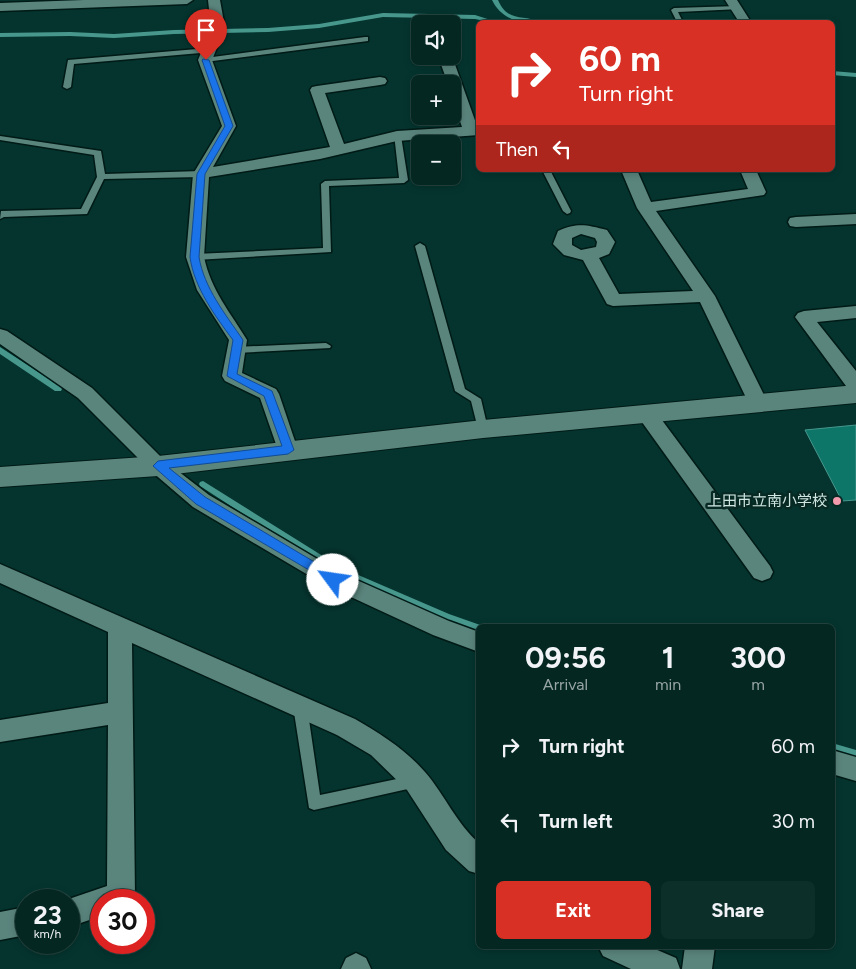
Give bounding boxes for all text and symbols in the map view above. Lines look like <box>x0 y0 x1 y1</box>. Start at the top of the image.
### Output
pin <box>185 9 227 60</box>
map controls <box>411 15 461 185</box>
button: sound <box>411 15 461 65</box>
icon: arrive <box>192 16 220 44</box>
text: 60 m <box>579 38 661 80</box>
icon: right <box>496 40 561 105</box>
button: + <box>411 75 461 125</box>
text: Turn right <box>579 80 674 107</box>
button: − <box>411 135 461 185</box>
icon: left <box>548 135 576 163</box>
text: Then <box>496 138 538 161</box>
place label: 上田市立南小学校 <box>707 492 827 510</box>
marker: 上田市立南小学校 <box>831 495 843 507</box>
position arrow <box>306 553 358 605</box>
text: 09:56 <box>525 639 606 676</box>
text: 1 <box>662 639 674 676</box>
text: 300 <box>730 639 786 676</box>
text: Arrival <box>543 675 588 694</box>
text: min <box>655 675 681 694</box>
text: m <box>751 675 765 694</box>
icon: right <box>496 733 524 761</box>
text: Turn right <box>539 735 625 758</box>
text: 60 m <box>771 735 815 758</box>
icon: left <box>496 808 524 836</box>
text: Turn left <box>539 810 613 833</box>
text: 30 m <box>772 810 815 833</box>
button: Exit <box>496 881 651 939</box>
button: Share <box>661 881 815 939</box>
speed limit sign: 30 <box>90 889 155 954</box>
text: 23 <box>33 900 62 930</box>
text: km/h <box>34 927 61 941</box>

